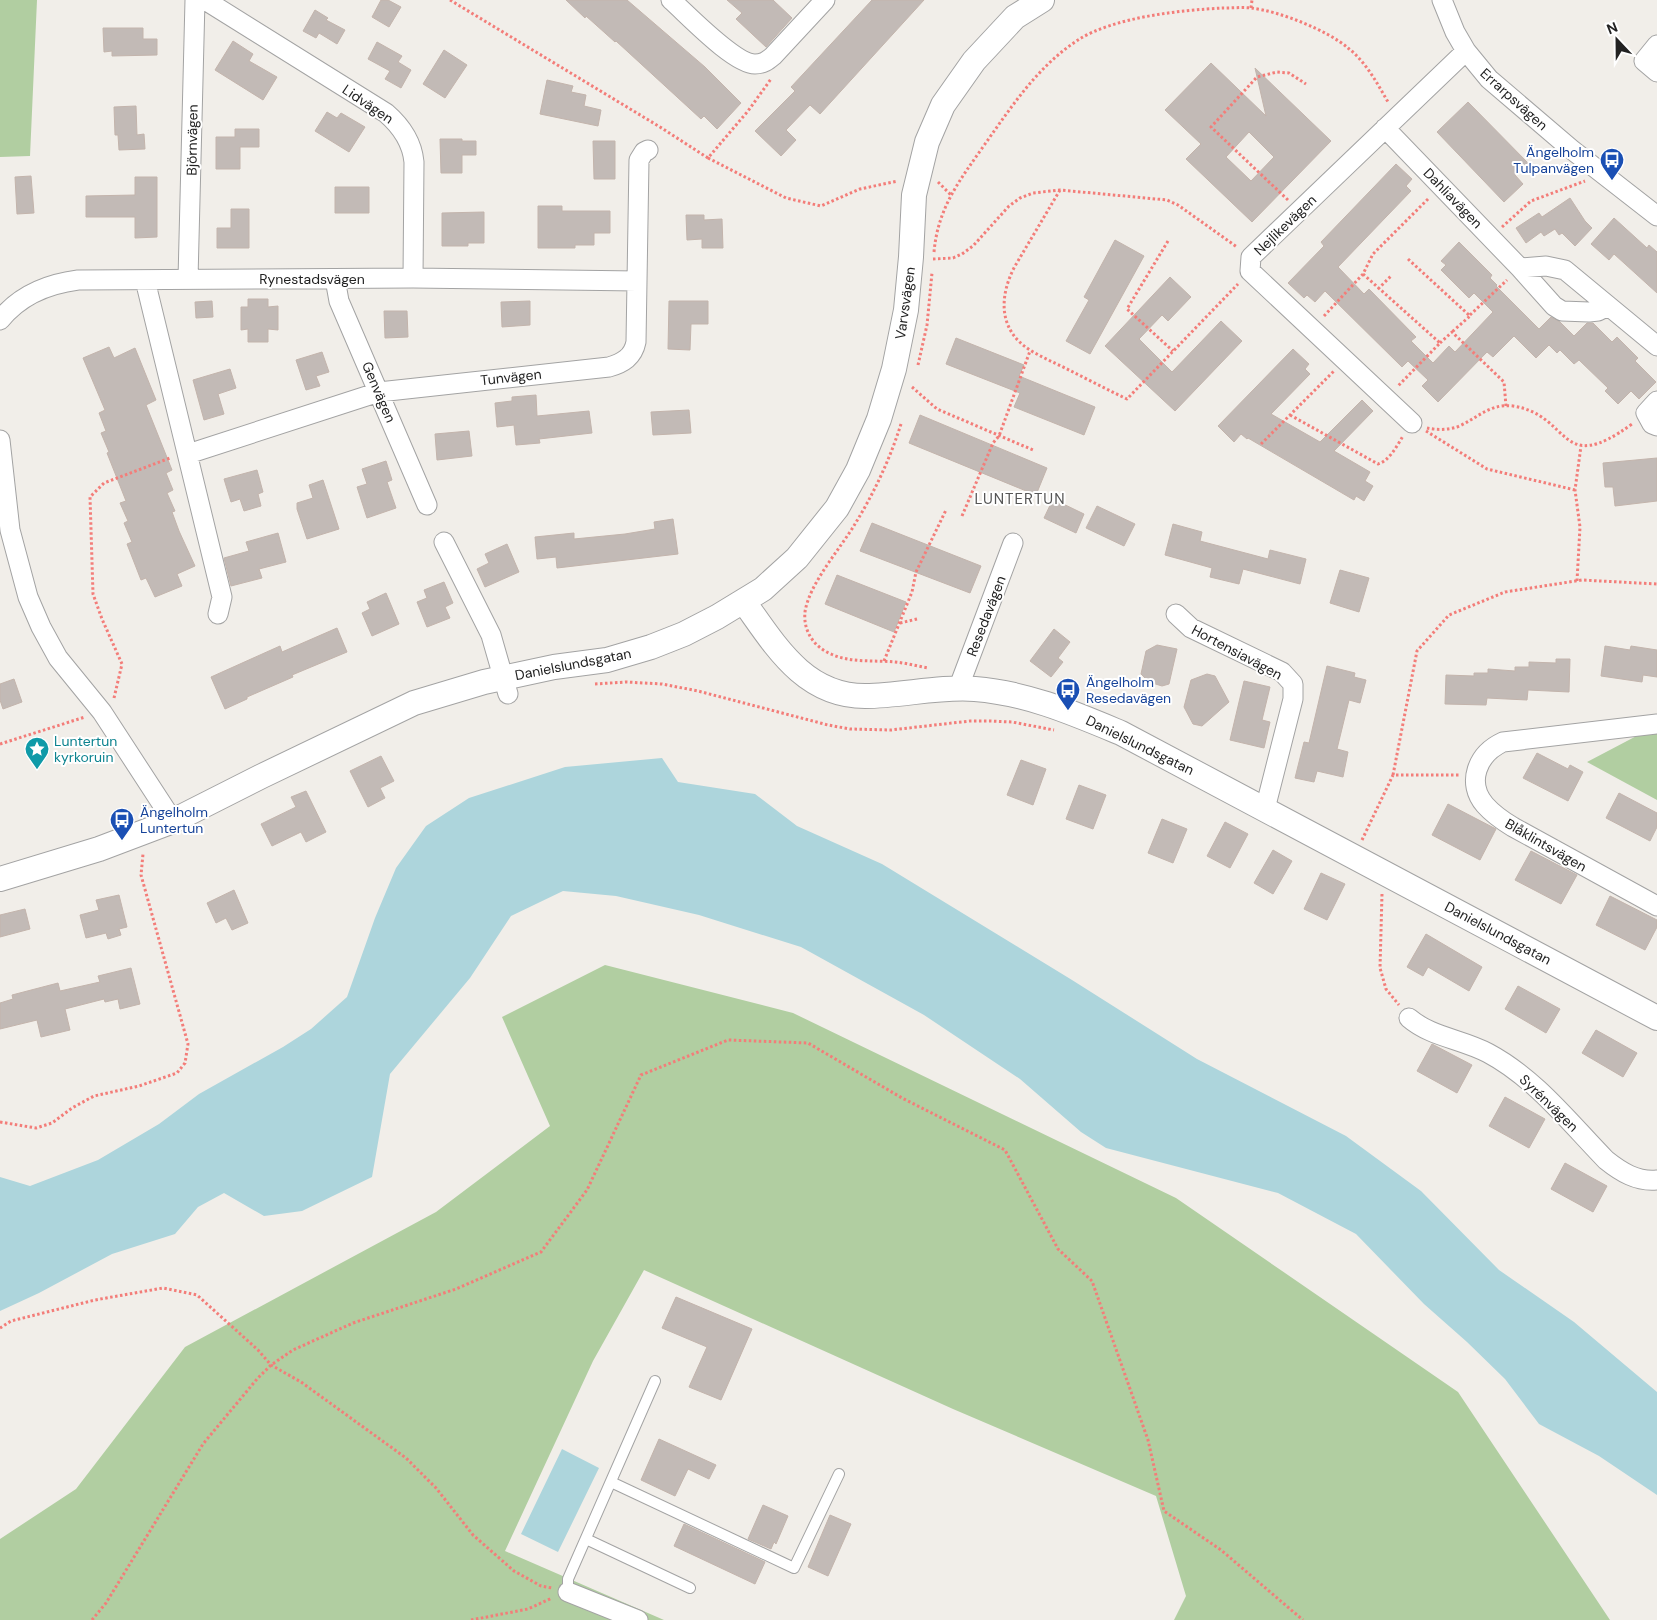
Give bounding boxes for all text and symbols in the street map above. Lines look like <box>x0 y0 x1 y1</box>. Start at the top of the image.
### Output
north arrow <box>1592 15 1642 65</box>
text: N <box>1604 18 1620 38</box>
street label: Errarpsvägen <box>1477 64 1551 134</box>
street label: Lidvägen <box>339 80 397 128</box>
street label: Björnvägen <box>182 104 202 176</box>
place label: Ängelholm Tulpanvägen <box>1513 143 1594 177</box>
bus stop icon: Ängelholm Tulpanvägen <box>1599 147 1625 181</box>
street label: Dahliavägen <box>1420 164 1486 232</box>
street label: Nejlikevägen <box>1250 191 1320 259</box>
street label: Varvsvägen <box>891 265 919 341</box>
street label: Rynestadsvägen <box>259 270 365 288</box>
street label: Genvägen <box>358 359 400 425</box>
street label: Tunvägen <box>480 365 542 389</box>
district label: LUNTERTUN <box>974 489 1066 509</box>
street label: Resedavägen <box>962 573 1010 659</box>
street label: Hortensiavägen <box>1189 621 1285 683</box>
street label: Danielslundsgatan <box>513 644 633 684</box>
place label: Ängelholm Resedavägen <box>1086 673 1171 707</box>
bus stop icon: Ängelholm Resedavägen <box>1055 677 1081 711</box>
street label: Danielslundsgatan <box>1083 711 1197 779</box>
place label: Luntertun kyrkoruin <box>54 732 117 766</box>
place icon: Luntertun kyrkoruin <box>24 736 50 770</box>
place label: Ängelholm Luntertun <box>140 803 208 837</box>
bus stop icon: Ängelholm Luntertun <box>109 807 135 841</box>
street label: Blåklintsvägen <box>1502 814 1590 876</box>
street label: Danielslundsgatan <box>1442 897 1554 969</box>
street label: Syrénvägen <box>1516 1071 1582 1135</box>

